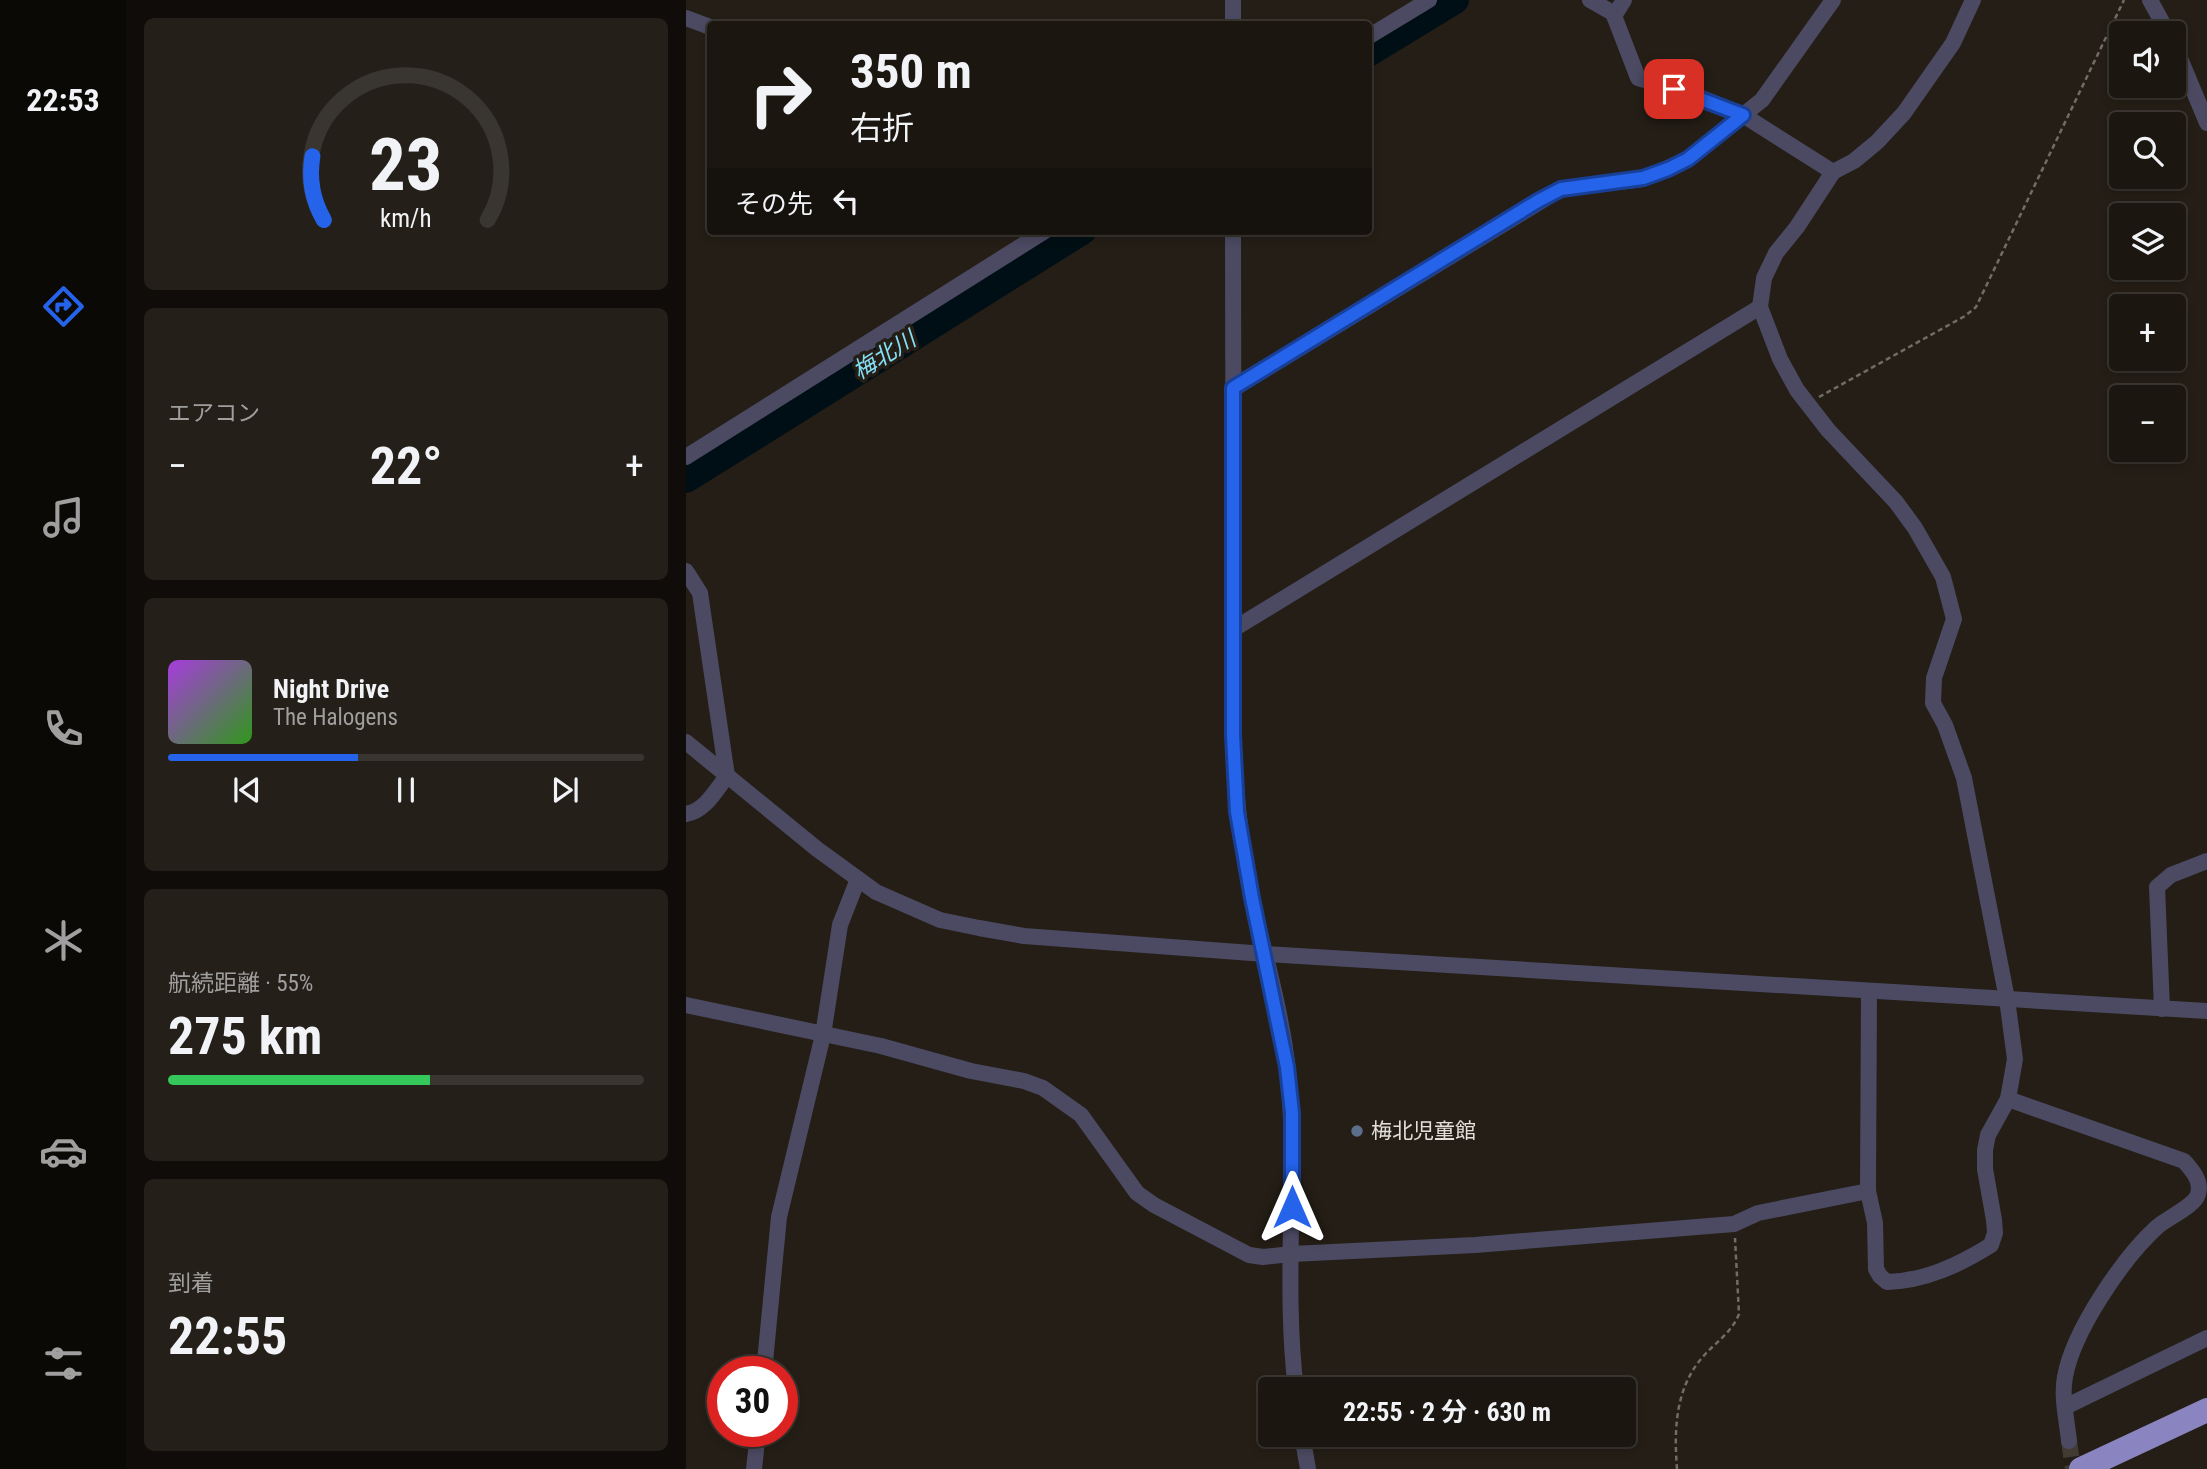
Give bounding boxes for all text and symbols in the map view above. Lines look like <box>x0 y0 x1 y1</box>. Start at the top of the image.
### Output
map controls <box>2109 21 2186 462</box>
button: sound <box>2109 21 2186 98</box>
text: 350 m <box>850 43 972 100</box>
icon: right <box>735 49 826 140</box>
pin <box>1644 59 1704 119</box>
icon: arrive <box>1655 70 1693 108</box>
text: 22:53 <box>26 81 100 119</box>
text: 右折 <box>850 109 914 147</box>
button: search <box>2109 112 2186 189</box>
text: 23 <box>369 122 443 208</box>
icon: left <box>827 182 865 220</box>
text: その先 <box>735 189 813 219</box>
button: layers <box>2109 203 2186 280</box>
text: km/h <box>380 204 432 233</box>
icon: directions <box>39 282 88 331</box>
button: + <box>2109 294 2186 371</box>
water label: 梅北川 <box>848 324 923 385</box>
button: − <box>2109 385 2186 462</box>
text: エアコン <box>168 400 260 427</box>
text: 22° <box>370 436 442 497</box>
text: − <box>168 444 187 488</box>
text: + <box>625 444 644 488</box>
icon: music <box>39 493 88 542</box>
text: Night Drive <box>273 674 389 704</box>
icon: phone <box>39 704 88 753</box>
text: The Halogens <box>273 704 398 731</box>
icon: previous <box>228 771 266 809</box>
icon: pause <box>387 771 425 809</box>
icon: next <box>546 771 584 809</box>
icon: climate <box>39 916 88 965</box>
text: 航続距離 · 55% <box>168 970 313 997</box>
text: 275 km <box>168 1006 322 1067</box>
place label: 梅北児童館 <box>1371 1119 1476 1143</box>
marker: 梅北児童館 <box>1349 1123 1365 1139</box>
icon: car <box>39 1127 88 1176</box>
position arrow <box>1255 1170 1329 1244</box>
text: 到着 <box>168 1270 214 1297</box>
text: 22:55 <box>168 1306 287 1367</box>
icon: filters <box>39 1339 88 1388</box>
speed limit sign: 30 <box>707 1356 798 1447</box>
text: 22:55 · 2 分 · 630 m <box>1343 1397 1551 1427</box>

